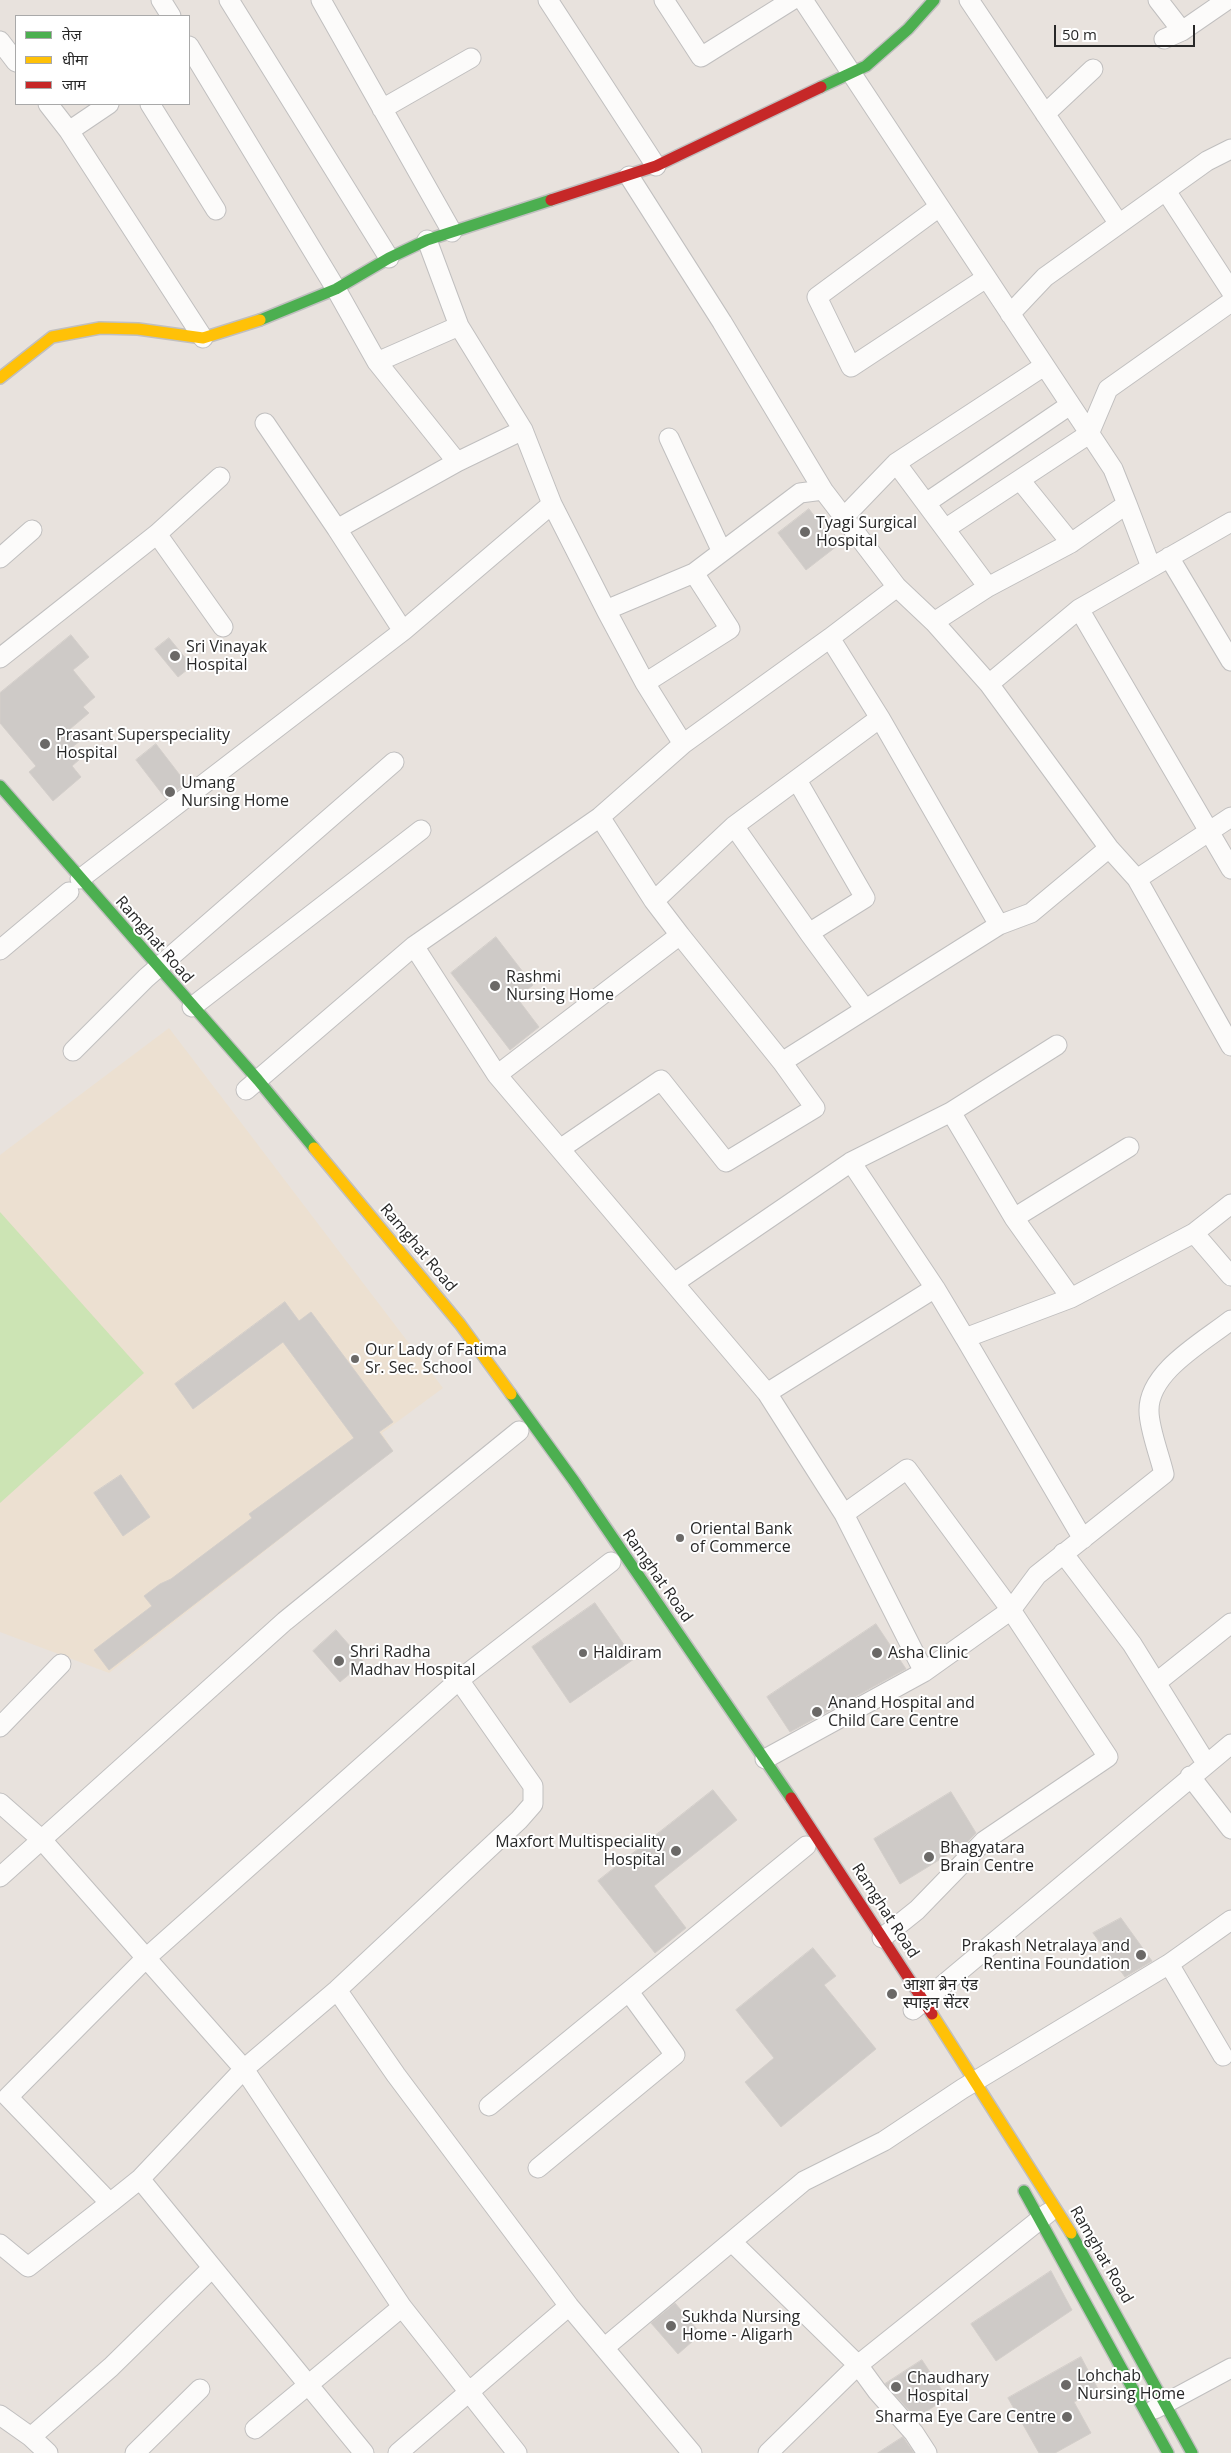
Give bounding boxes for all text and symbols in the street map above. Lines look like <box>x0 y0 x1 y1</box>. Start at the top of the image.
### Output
legend <box>15 15 190 105</box>
scale bar <box>1056 15 1197 47</box>
text: तेज़ <box>62 24 82 44</box>
text: 50 m <box>1062 24 1097 44</box>
text: धीमा <box>62 49 88 69</box>
text: जाम <box>62 74 86 94</box>
place label: Tyagi Surgical Hospital <box>816 513 917 551</box>
marker: Tyagi Surgical Hospital <box>798 525 812 539</box>
place label: Sri Vinayak Hospital <box>186 637 267 675</box>
marker: Sri Vinayak Hospital <box>168 649 182 663</box>
place label: Prasant Superspeciality Hospital <box>56 725 230 763</box>
marker: Prasant Superspeciality Hospital <box>38 737 52 751</box>
place label: Umang Nursing Home <box>181 773 289 811</box>
marker: Umang Nursing Home <box>163 785 177 799</box>
street label: Ramghat Road <box>111 893 197 987</box>
place label: Rashmi Nursing Home <box>506 967 614 1005</box>
marker: Rashmi Nursing Home <box>488 979 502 993</box>
street label: Ramghat Road <box>376 1200 460 1296</box>
place label: Our Lady of Fatima Sr. Sec. School <box>365 1340 507 1378</box>
marker: Our Lady of Fatima Sr. Sec. School <box>349 1353 361 1365</box>
place label: Oriental Bank of Commerce <box>690 1519 792 1557</box>
street label: Ramghat Road <box>618 1526 696 1626</box>
marker: Oriental Bank of Commerce <box>674 1532 686 1544</box>
place label: Shri Radha Madhav Hospital <box>350 1642 475 1680</box>
place label: Haldiram <box>593 1643 662 1663</box>
place label: Asha Clinic <box>888 1643 968 1663</box>
marker: Asha Clinic <box>870 1646 884 1660</box>
marker: Haldiram <box>577 1647 589 1659</box>
marker: Shri Radha Madhav Hospital <box>332 1654 346 1668</box>
place label: Anand Hospital and Child Care Centre <box>828 1693 975 1731</box>
marker: Anand Hospital and Child Care Centre <box>810 1705 824 1719</box>
place label: Maxfort Multispeciality Hospital <box>495 1832 665 1870</box>
place label: Bhagyatara Brain Centre <box>940 1838 1034 1876</box>
marker: Maxfort Multispeciality Hospital <box>669 1844 683 1858</box>
marker: Bhagyatara Brain Centre <box>922 1850 936 1864</box>
street label: Ramghat Road <box>847 1860 923 1962</box>
place label: Prakash Netralaya and Rentina Foundation <box>961 1936 1130 1974</box>
marker: Prakash Netralaya and Rentina Foundation <box>1134 1948 1148 1962</box>
place label: आशा ब्रेन एंड स्पाइन सेंटर <box>903 1975 978 2013</box>
marker: आशा ब्रेन एंड स्पाइन सेंटर <box>885 1987 899 2001</box>
street label: Ramghat Road <box>1065 2203 1137 2307</box>
place label: Sukhda Nursing Home - Aligarh <box>682 2307 800 2345</box>
marker: Sukhda Nursing Home - Aligarh <box>664 2319 678 2333</box>
place label: Lohchab Nursing Home <box>1077 2366 1185 2404</box>
place label: Chaudhary Hospital <box>907 2368 989 2406</box>
marker: Lohchab Nursing Home <box>1059 2378 1073 2392</box>
marker: Chaudhary Hospital <box>889 2380 903 2394</box>
place label: Sharma Eye Care Centre <box>875 2407 1056 2427</box>
marker: Sharma Eye Care Centre <box>1060 2410 1074 2424</box>

